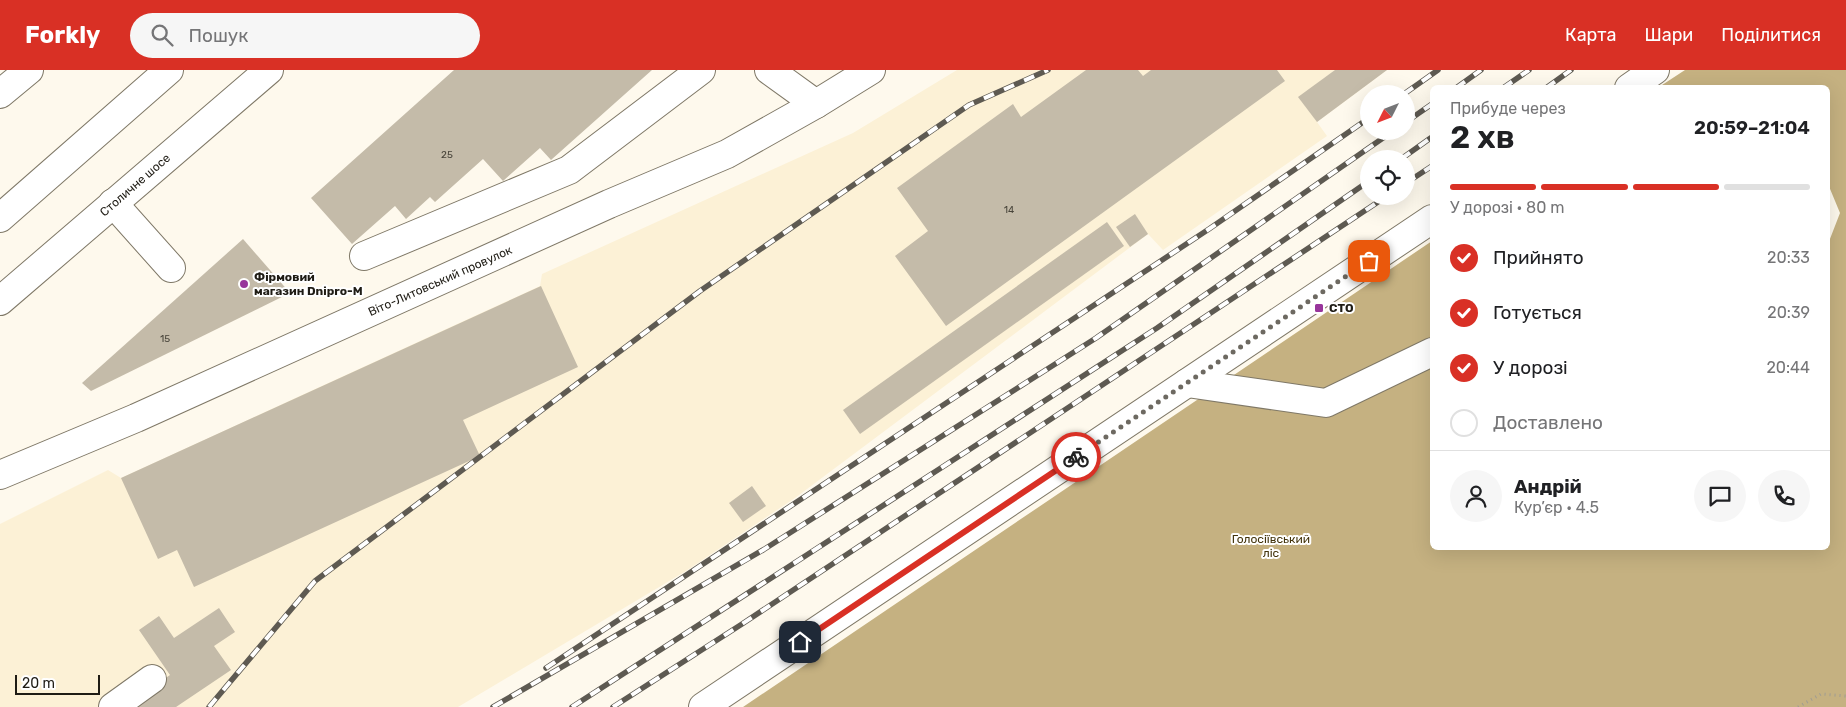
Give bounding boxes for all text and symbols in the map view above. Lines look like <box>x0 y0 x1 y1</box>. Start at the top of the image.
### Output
search box <box>130 13 480 58</box>
text: Forkly <box>25 21 100 49</box>
icon: search <box>148 21 176 49</box>
text: Пошук <box>188 24 248 47</box>
text: Карта <box>1565 24 1616 46</box>
text: Шари <box>1644 24 1693 46</box>
text: Поділитися <box>1721 24 1821 46</box>
north arrow <box>1360 85 1415 140</box>
map controls <box>1360 85 1415 205</box>
text: Прибуде через <box>1450 99 1566 118</box>
text: 20:59–21:04 <box>1694 116 1810 139</box>
text: 2 хв <box>1450 118 1515 156</box>
house number: 25 <box>441 149 453 161</box>
button: locate <box>1360 150 1415 205</box>
street label: Столичне шосе <box>97 151 173 219</box>
text: У дорозі · 80 m <box>1450 198 1565 217</box>
house number: 14 <box>1004 204 1014 216</box>
pin <box>1348 240 1390 282</box>
street label: Віто-Литовський провулок <box>366 243 515 319</box>
icon: check <box>1450 244 1478 272</box>
text: Прийнято <box>1493 246 1584 269</box>
icon: bag <box>1355 247 1383 275</box>
text: 20:33 <box>1767 248 1810 267</box>
place label: Фірмовий магазин Dnipro-M <box>254 270 363 298</box>
marker: Фірмовий магазин Dnipro-M <box>238 278 250 290</box>
icon: check <box>1450 299 1478 327</box>
place label: СТО <box>1329 301 1354 315</box>
text: Готується <box>1493 301 1582 324</box>
marker: СТО <box>1313 302 1325 314</box>
text: 20:39 <box>1767 303 1810 322</box>
house number: 15 <box>160 333 170 345</box>
icon: check <box>1450 354 1478 382</box>
text: У дорозі <box>1493 356 1568 379</box>
text: 20:44 <box>1766 358 1810 377</box>
text: Доставлено <box>1493 411 1603 434</box>
courier <box>1051 432 1101 482</box>
icon: bike <box>1062 443 1090 471</box>
button: person <box>1450 470 1502 522</box>
button: chat <box>1694 470 1746 522</box>
button: phone <box>1758 470 1810 522</box>
text: Андрій <box>1514 475 1582 498</box>
text: Кур’єр · 4.5 <box>1514 498 1599 517</box>
park label: Голосіївський ліс <box>1232 532 1310 560</box>
pin <box>779 621 821 663</box>
icon: home <box>786 628 814 656</box>
scale bar <box>15 672 100 695</box>
text: 20 m <box>22 675 55 692</box>

